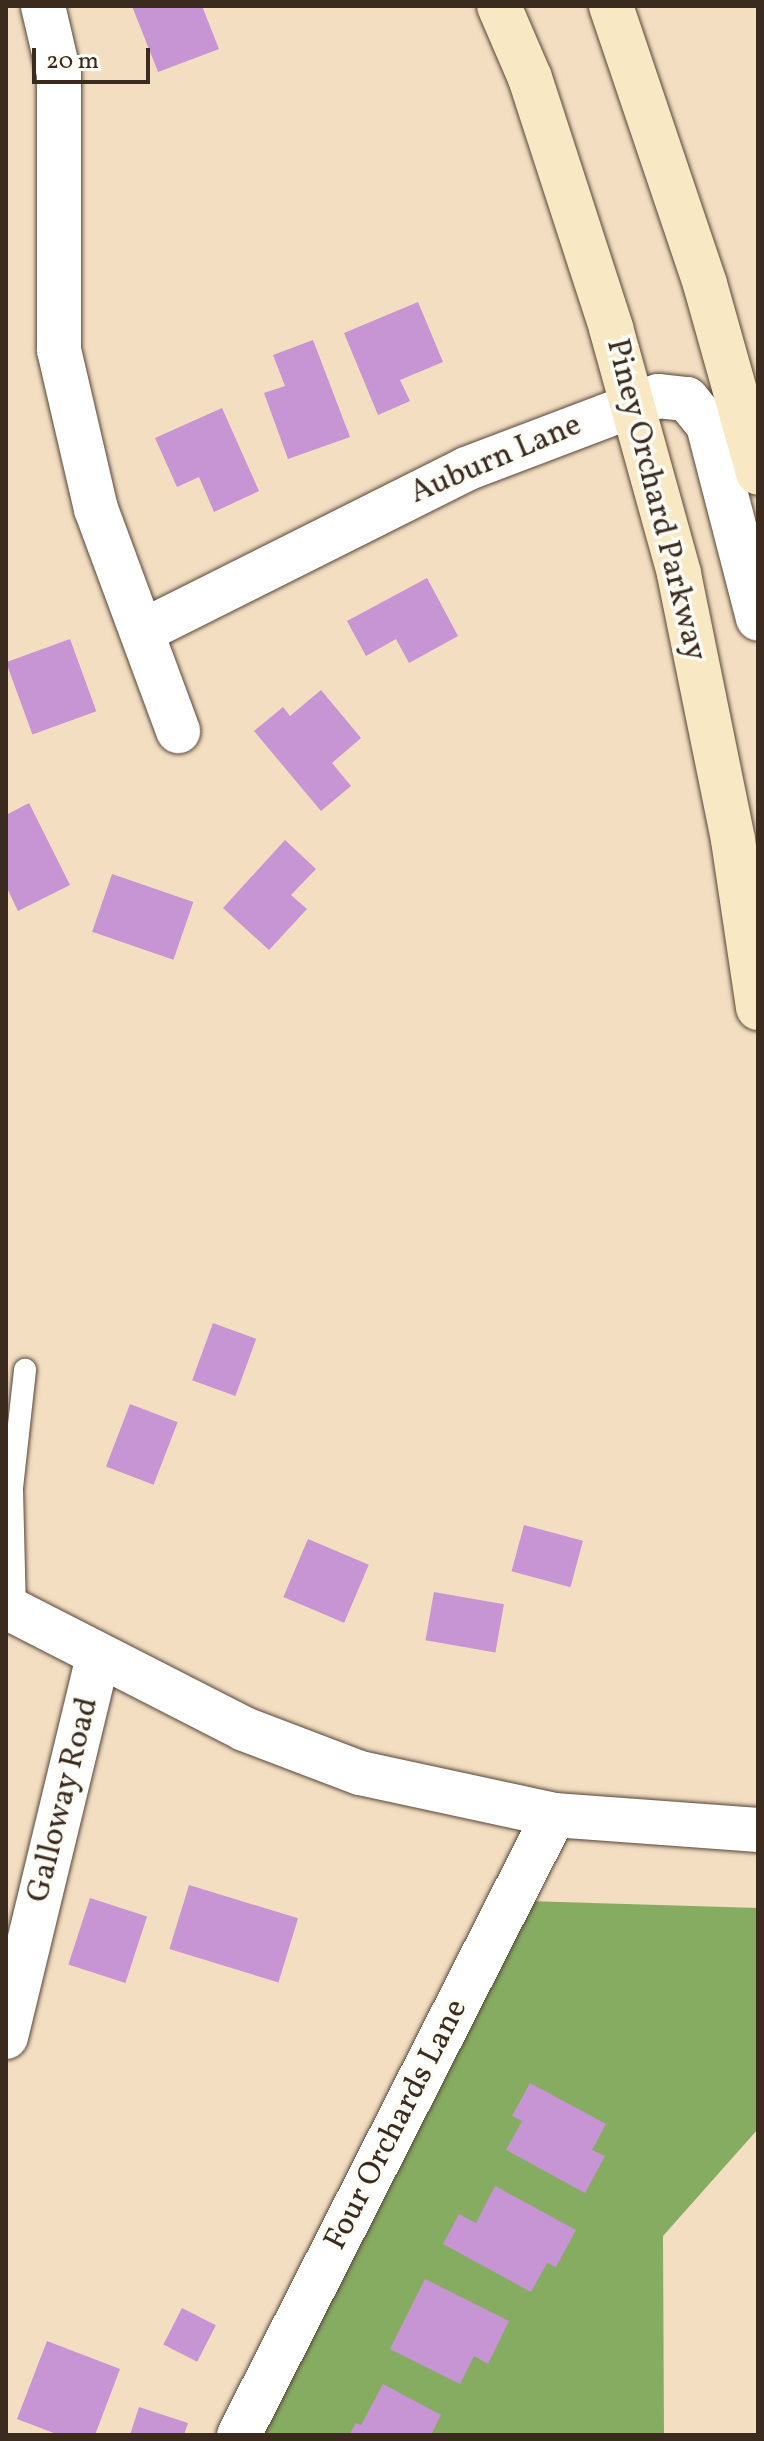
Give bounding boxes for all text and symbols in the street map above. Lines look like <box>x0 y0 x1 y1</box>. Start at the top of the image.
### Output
scale bar <box>36 32 154 82</box>
text: 20 m <box>46 45 99 79</box>
street label: Piney Orchard Parkway <box>596 335 714 665</box>
street label: Auburn Lane <box>404 407 588 513</box>
street label: Galloway Road <box>20 1693 108 1907</box>
street label: Four Orchards Lane <box>317 1993 477 2257</box>

